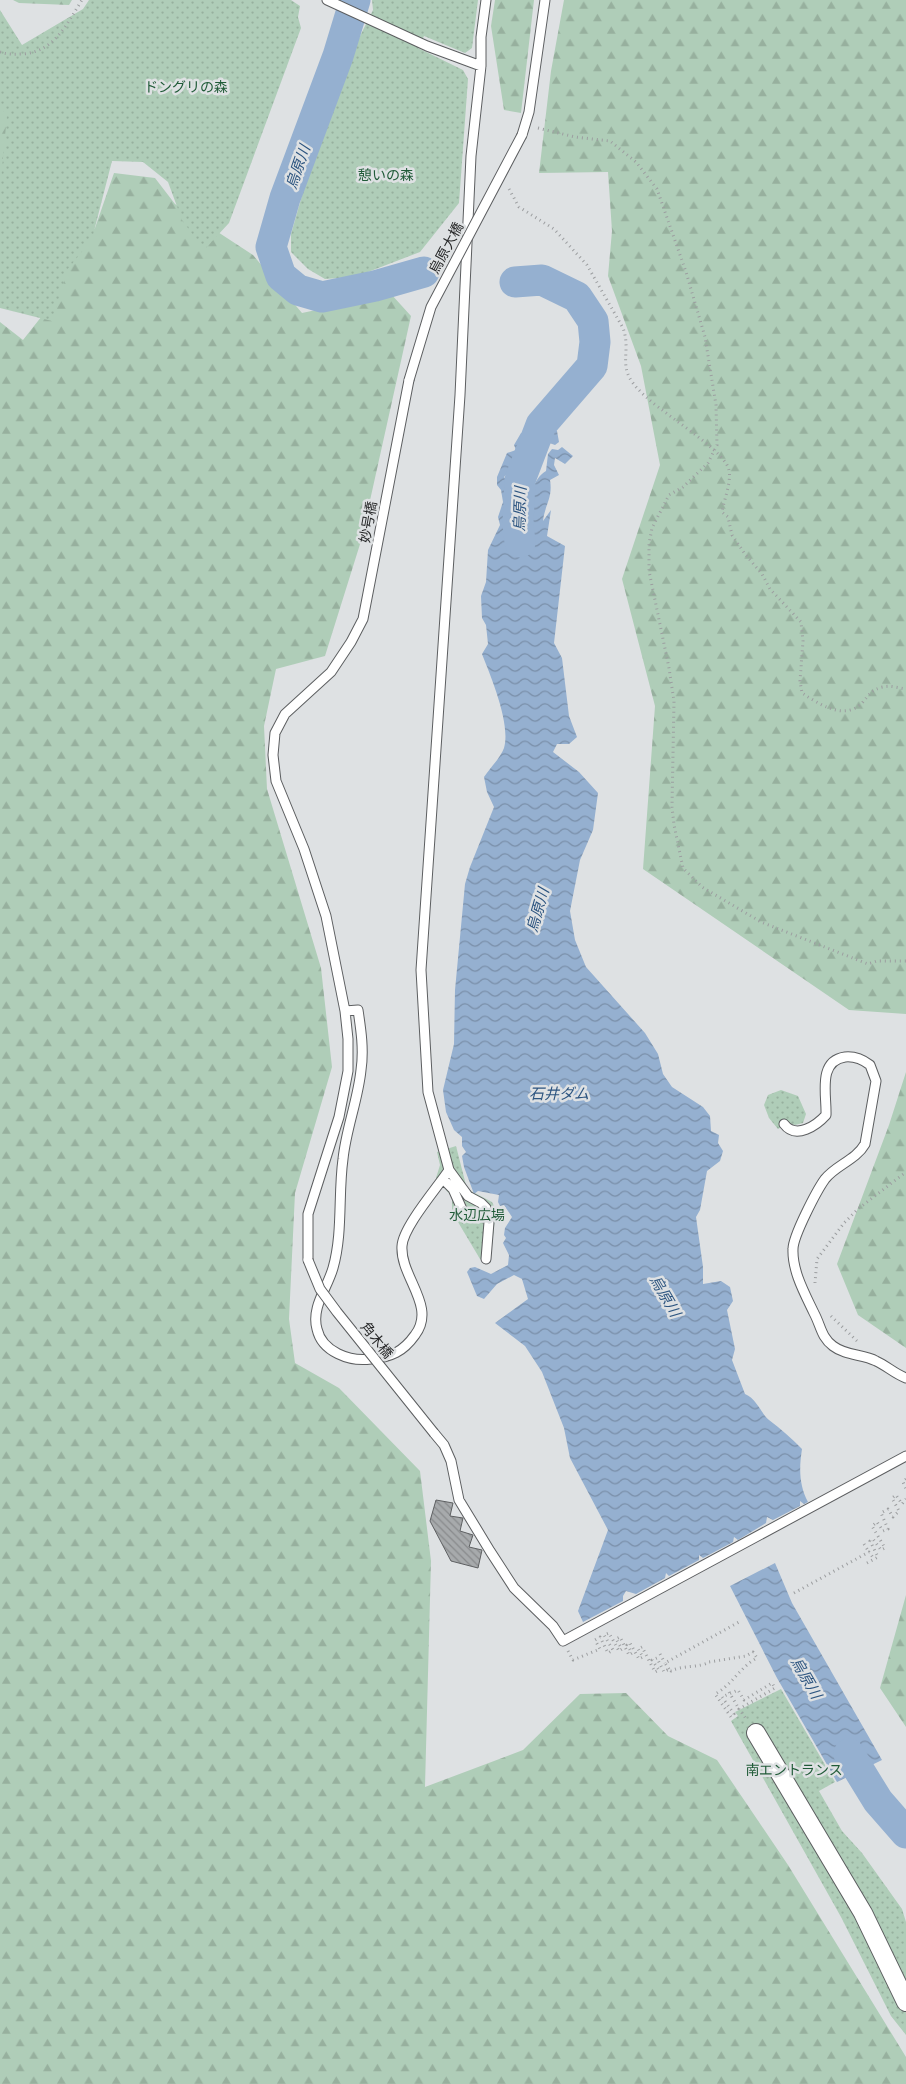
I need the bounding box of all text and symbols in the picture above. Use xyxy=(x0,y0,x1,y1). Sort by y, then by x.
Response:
park label: ドングリの森 xyxy=(144,78,228,96)
water label: 烏原川 xyxy=(281,141,315,192)
park label: 憩いの森 xyxy=(358,166,414,184)
street label: 烏原大橋 xyxy=(425,219,467,277)
water label: 烏原川 xyxy=(509,484,531,532)
street label: 妙号橋 xyxy=(355,500,381,544)
water label: 烏原川 xyxy=(522,884,554,934)
water label: 石井ダム xyxy=(529,1084,589,1104)
park label: 水辺広場 xyxy=(449,1206,505,1224)
water label: 烏原川 xyxy=(645,1272,686,1322)
street label: 角木橋 xyxy=(357,1318,397,1362)
water label: 烏原川 xyxy=(786,1654,827,1704)
park label: 南エントランス xyxy=(745,1761,843,1779)

